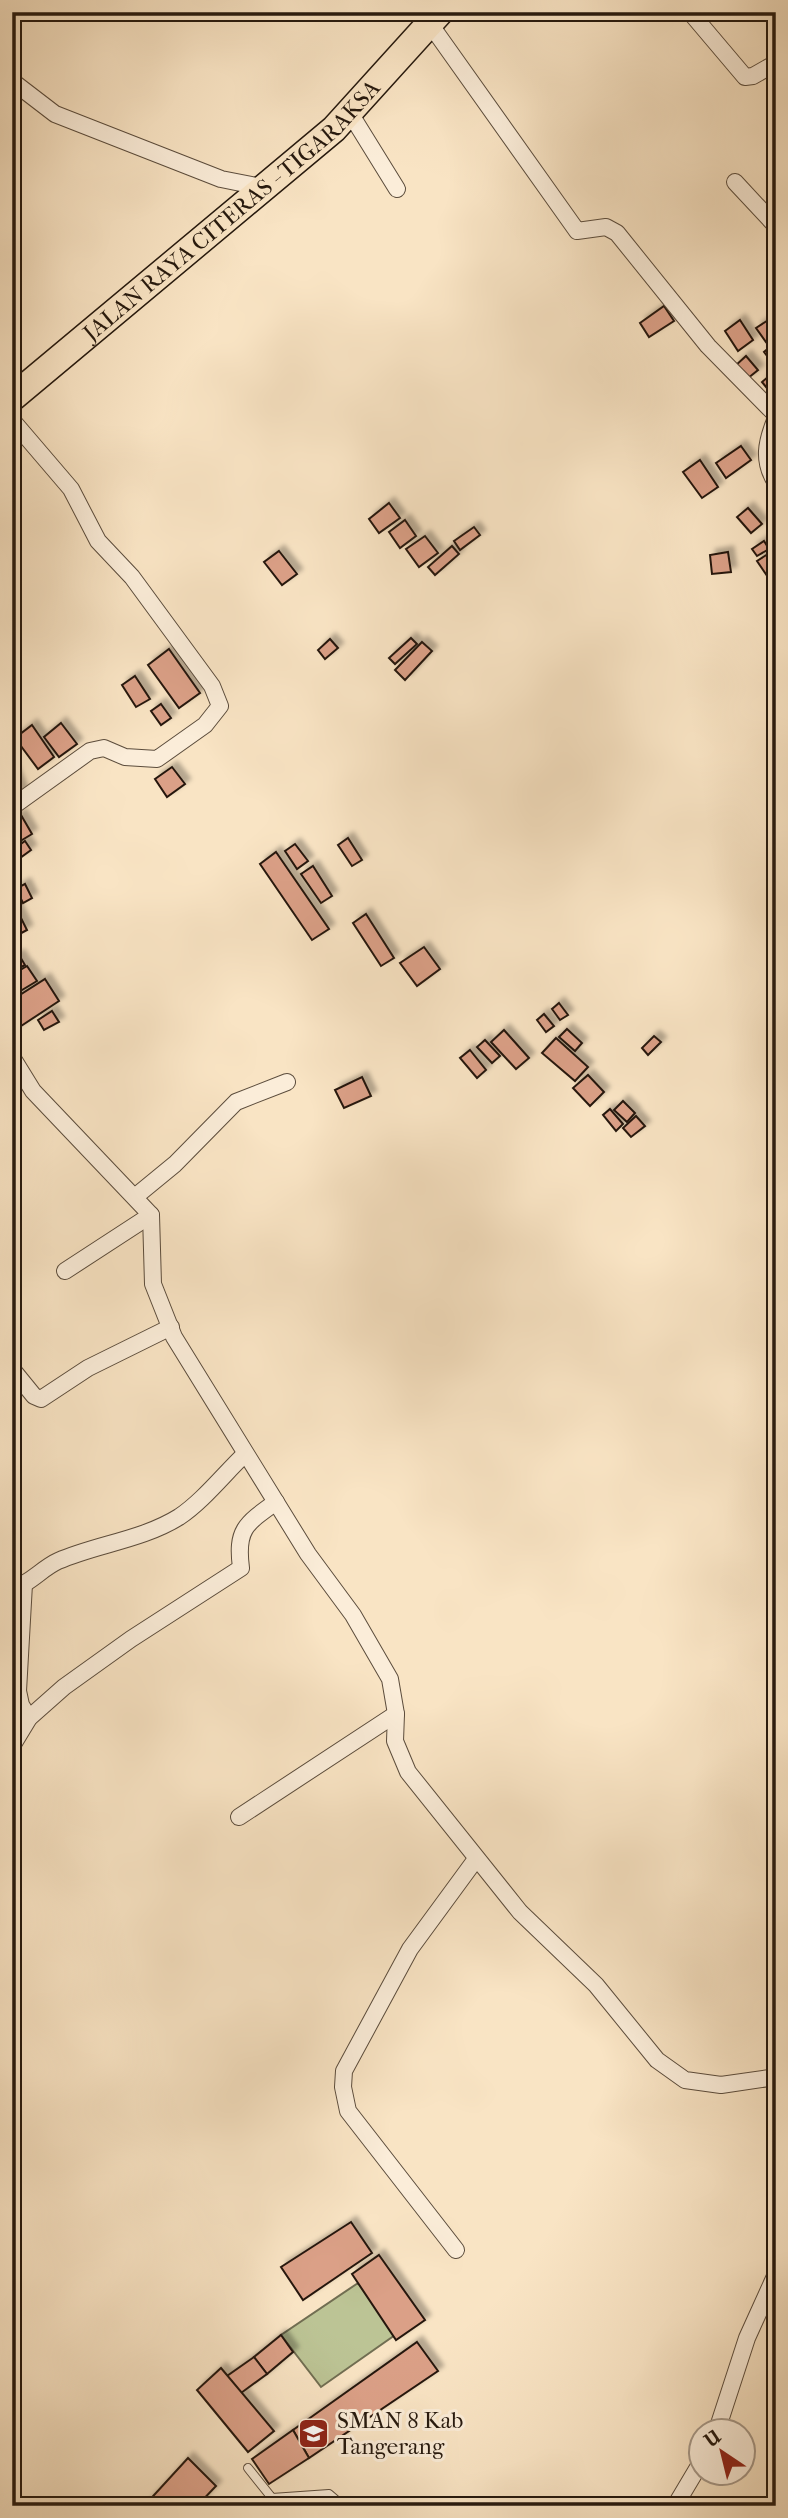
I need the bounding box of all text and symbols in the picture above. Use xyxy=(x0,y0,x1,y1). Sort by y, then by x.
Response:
street label: JALAN RAYA CITERAS - TIGARAKSA xyxy=(76,73,386,348)
place label: SMAN 8 Kab Tangerang xyxy=(337,2407,463,2460)
school or university icon: SMAN 8 Kab Tangerang xyxy=(297,2416,331,2450)
north arrow xyxy=(686,2416,756,2486)
text: U xyxy=(700,2426,725,2453)

